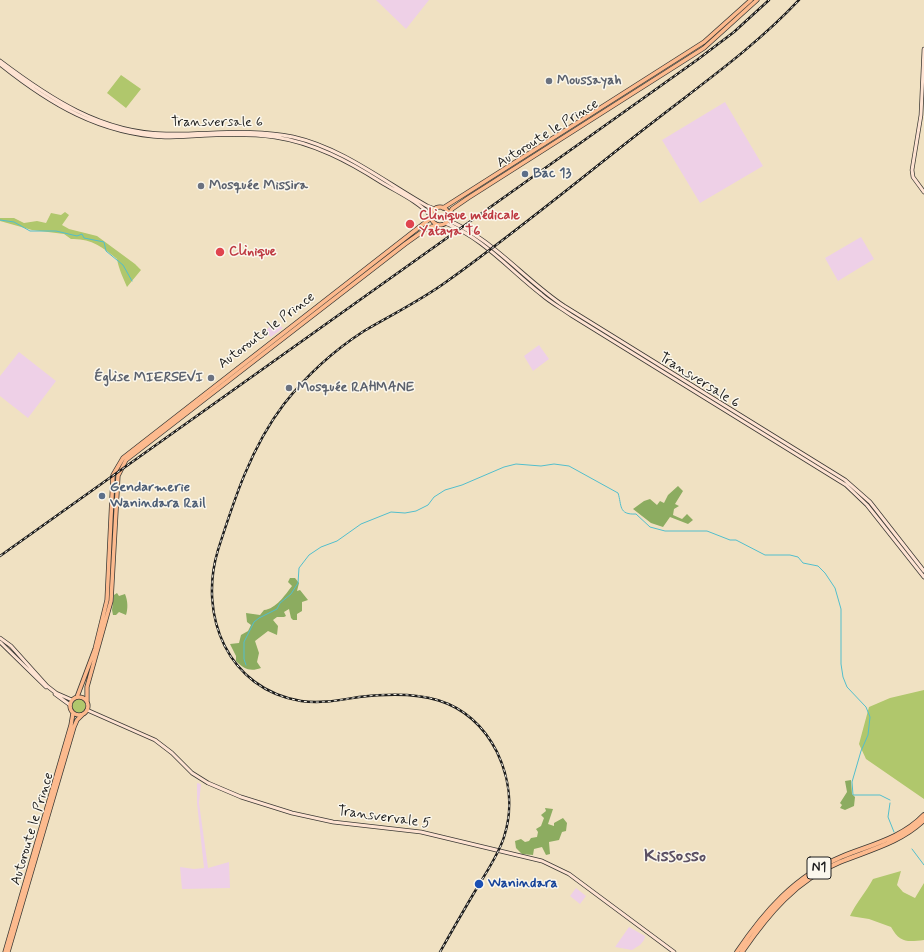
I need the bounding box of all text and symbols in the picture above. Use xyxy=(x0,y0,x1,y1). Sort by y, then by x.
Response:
place label: Moussayah xyxy=(557,73,622,89)
marker: Moussayah xyxy=(544,76,554,86)
street label: Autoroute le Prince xyxy=(494,96,602,172)
street label: Transversale 6 xyxy=(171,115,263,131)
place label: Bac 13 xyxy=(533,166,571,182)
marker: Bac 13 xyxy=(520,169,530,179)
place label: Mosquée Missira xyxy=(209,178,308,194)
marker: Mosquée Missira xyxy=(196,181,206,191)
place label: Clinique médicale Yataya T6 xyxy=(419,208,520,240)
marker: Clinique médicale Yataya T6 xyxy=(404,218,416,230)
place label: Clinique xyxy=(229,244,276,260)
marker: Clinique xyxy=(214,246,226,258)
street label: Autoroute le Prince xyxy=(215,289,319,373)
street label: Transversale 6 xyxy=(656,350,742,412)
place label: Église MIERSEVI xyxy=(94,370,203,386)
marker: Église MIERSEVI xyxy=(206,373,216,383)
place label: Mosquée RAHMANE xyxy=(297,380,414,396)
marker: Mosquée RAHMANE xyxy=(284,383,294,393)
place label: Gendarmerie Wanindara Rail xyxy=(110,480,206,512)
marker: Gendarmerie Wanindara Rail xyxy=(97,491,107,501)
street label: Autoroute le Prince xyxy=(8,771,58,887)
street label: Transvervale 5 xyxy=(337,803,431,833)
district label: Kissosso xyxy=(644,846,706,868)
road number: N1 xyxy=(807,857,831,879)
place label: Wanindara xyxy=(488,876,558,892)
marker: Wanindara xyxy=(473,878,485,890)

